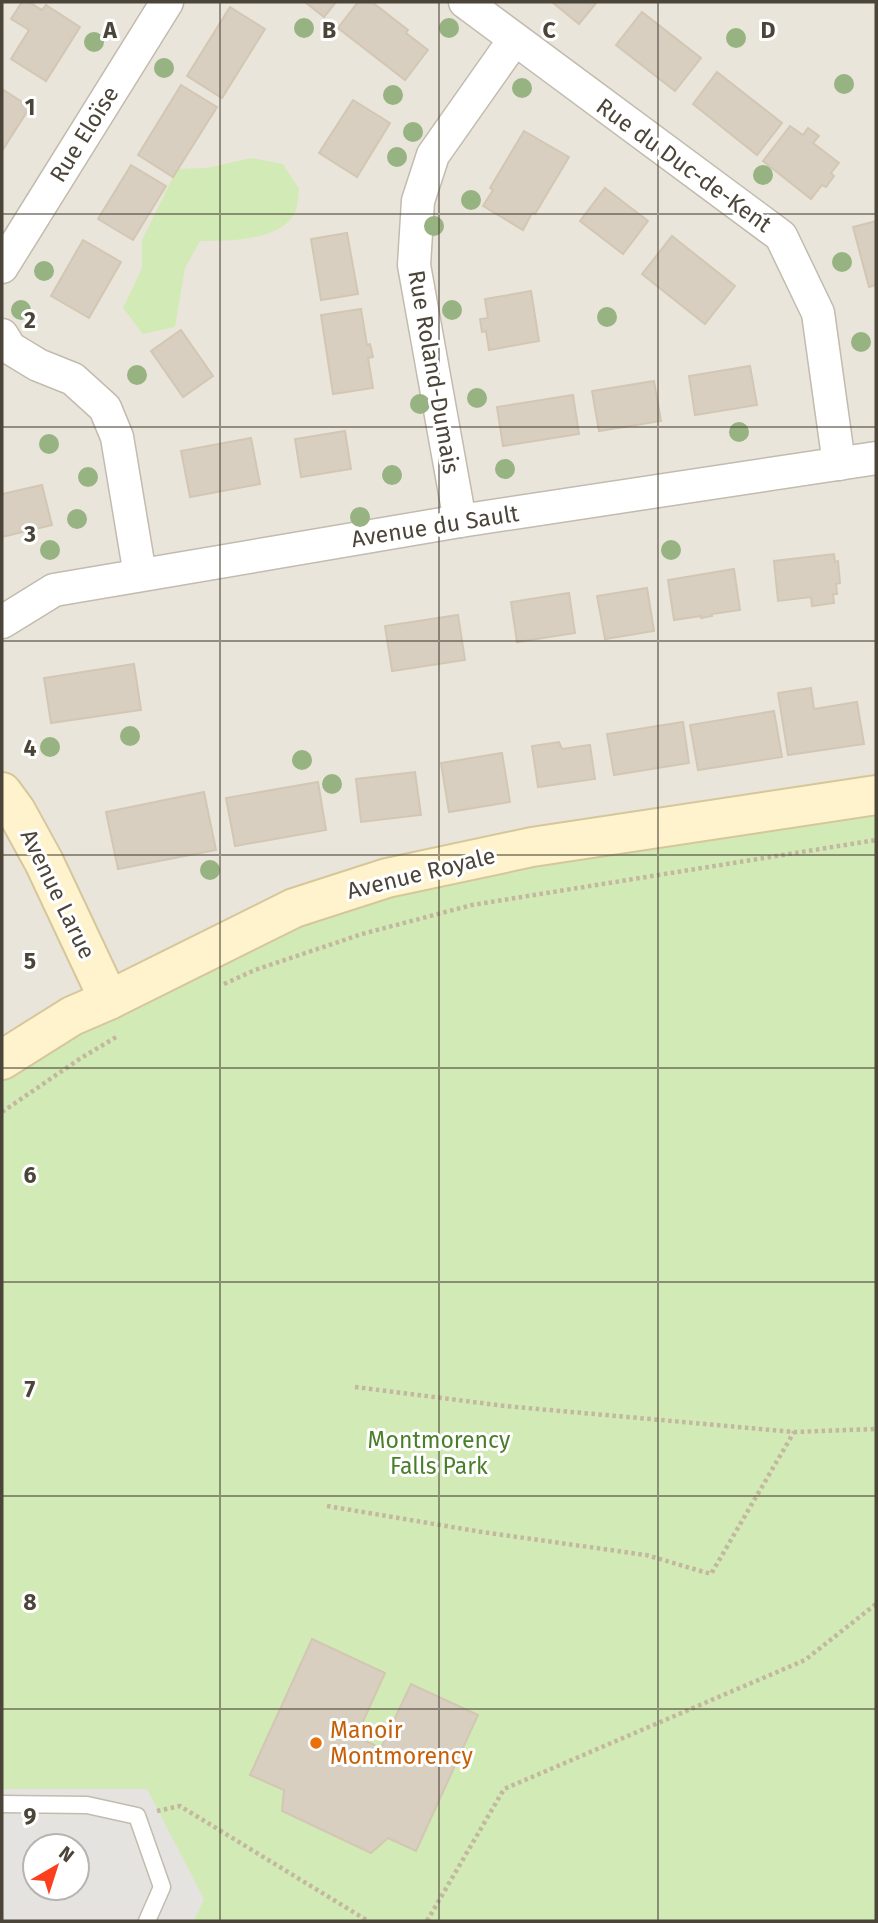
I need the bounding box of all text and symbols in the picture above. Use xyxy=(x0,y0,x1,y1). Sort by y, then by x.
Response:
text: A xyxy=(102,16,117,44)
text: B xyxy=(322,16,336,44)
text: C xyxy=(542,16,556,44)
text: D xyxy=(761,16,776,44)
street label: Rue Eloïse xyxy=(44,81,124,187)
street label: Rue du Duc-de-Kent xyxy=(591,92,778,238)
text: 1 xyxy=(25,93,35,121)
street label: Rue Roland-Dumais xyxy=(402,268,466,476)
text: 2 xyxy=(24,306,36,334)
street label: Avenue du Sault xyxy=(349,499,521,553)
text: 3 xyxy=(23,520,36,548)
text: 4 xyxy=(24,734,37,762)
street label: Avenue Larue xyxy=(15,825,101,963)
street label: Avenue Royale xyxy=(344,841,498,905)
text: 5 xyxy=(24,947,36,975)
text: 6 xyxy=(24,1161,37,1189)
text: 7 xyxy=(25,1375,36,1403)
park label: Montmorency Falls Park xyxy=(368,1426,511,1480)
text: 8 xyxy=(23,1588,37,1616)
place label: Manoir Montmorency xyxy=(330,1716,473,1770)
marker: Manoir Montmorency xyxy=(308,1735,324,1751)
text: 9 xyxy=(24,1802,37,1830)
north arrow xyxy=(21,1832,91,1902)
text: N xyxy=(54,1841,79,1867)

